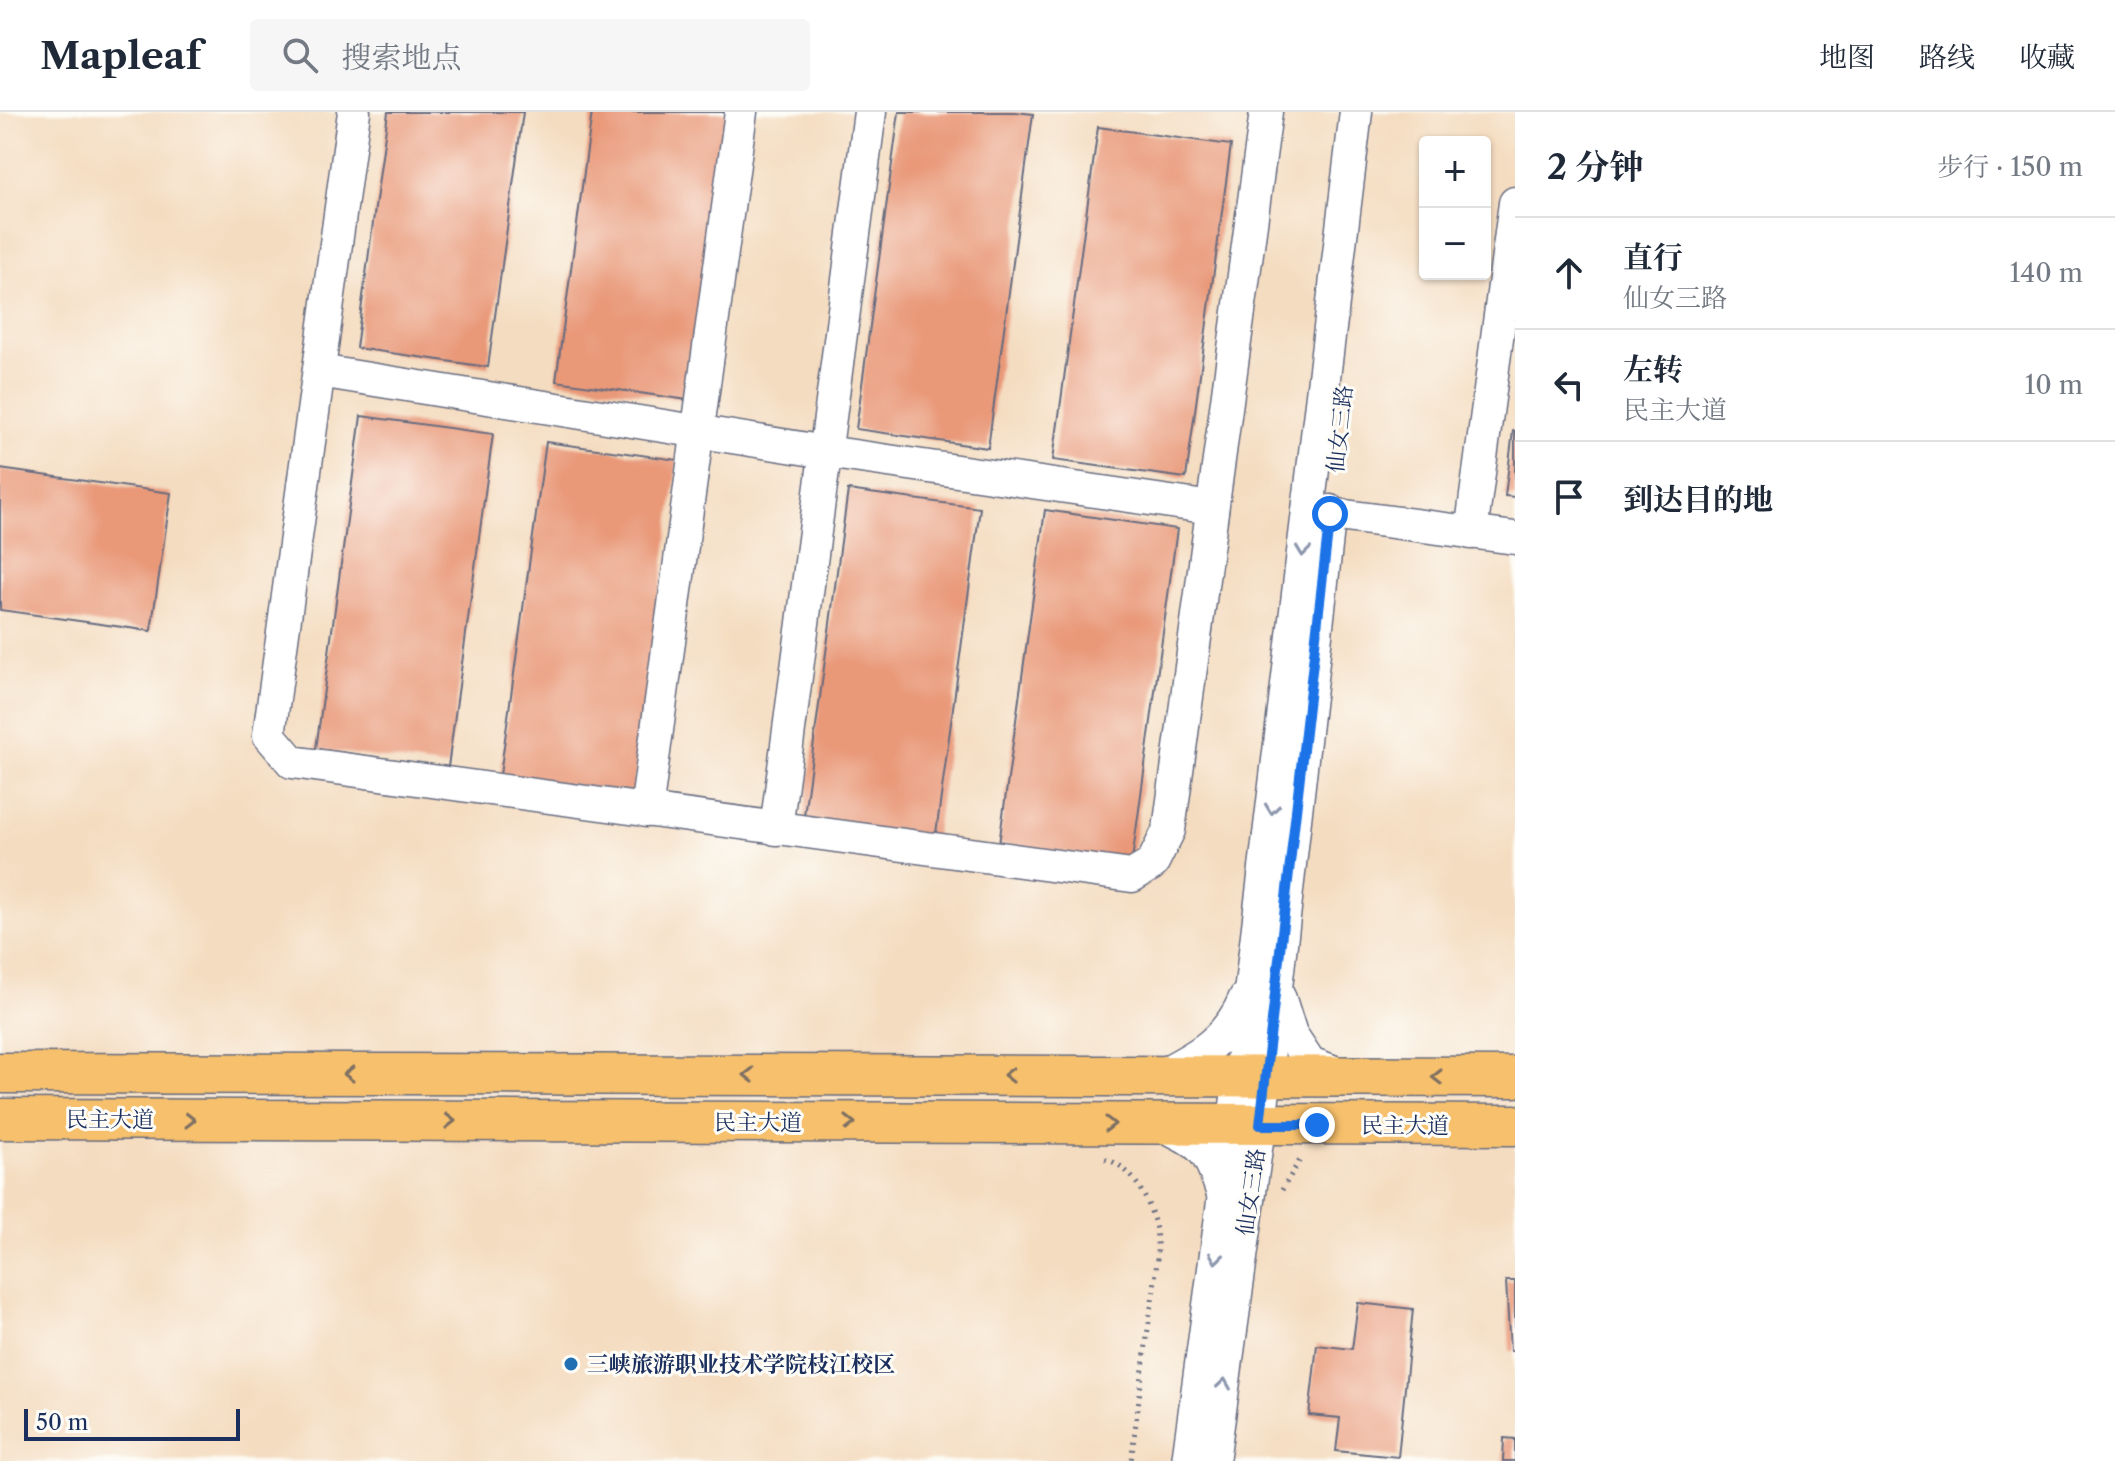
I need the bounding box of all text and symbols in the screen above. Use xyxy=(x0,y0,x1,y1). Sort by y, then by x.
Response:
search box xyxy=(250,19,810,91)
text: Mapleaf xyxy=(40,32,202,79)
icon: search xyxy=(278,33,322,77)
text: 搜索地点 xyxy=(342,39,462,76)
text: 地图 xyxy=(1819,40,1875,74)
text: 路线 xyxy=(1919,40,1975,74)
text: 收藏 xyxy=(2019,40,2075,74)
map controls xyxy=(1419,136,1491,280)
button: + xyxy=(1419,136,1491,208)
text: 2 分钟 xyxy=(1547,146,1644,188)
text: 步行 · 150 m xyxy=(1937,151,2083,183)
button: − xyxy=(1419,208,1491,280)
text: 直行 xyxy=(1623,239,1683,276)
icon: ahead xyxy=(1547,251,1591,295)
text: 140 m xyxy=(2009,257,2083,289)
text: 仙女三路 xyxy=(1623,282,1727,314)
text: 左转 xyxy=(1623,351,1683,388)
icon: left xyxy=(1547,363,1591,407)
text: 10 m xyxy=(2024,369,2083,401)
street label: 仙女三路 xyxy=(1322,384,1358,474)
text: 民主大道 xyxy=(1623,394,1727,426)
icon: arrive xyxy=(1547,475,1591,519)
text: 到达目的地 xyxy=(1623,481,1773,518)
route start xyxy=(1312,496,1348,532)
one-way arrow xyxy=(1295,545,1312,558)
one-way arrow xyxy=(1264,803,1281,816)
one-way arrow xyxy=(342,1065,355,1083)
one-way arrow xyxy=(742,1066,755,1084)
one-way arrow xyxy=(1002,1066,1015,1084)
one-way arrow xyxy=(1430,1068,1443,1085)
street label: 民主大道 xyxy=(66,1106,154,1133)
route end xyxy=(1299,1107,1335,1143)
street label: 民主大道 xyxy=(714,1109,802,1136)
one-way arrow xyxy=(184,1111,197,1129)
one-way arrow xyxy=(444,1112,457,1130)
street label: 民主大道 xyxy=(1361,1112,1449,1139)
one-way arrow xyxy=(844,1114,857,1132)
one-way arrow xyxy=(1104,1115,1117,1133)
street label: 仙女三路 xyxy=(1232,1147,1270,1237)
one-way arrow xyxy=(1207,1252,1224,1265)
place label: 三峡旅游职业技术学院枝江校区 xyxy=(587,1351,895,1378)
marker: 三峡旅游职业技术学院枝江校区 xyxy=(562,1355,580,1373)
one-way arrow xyxy=(1215,1377,1232,1391)
scale bar xyxy=(24,1405,240,1441)
text: 50 m xyxy=(36,1409,88,1436)

